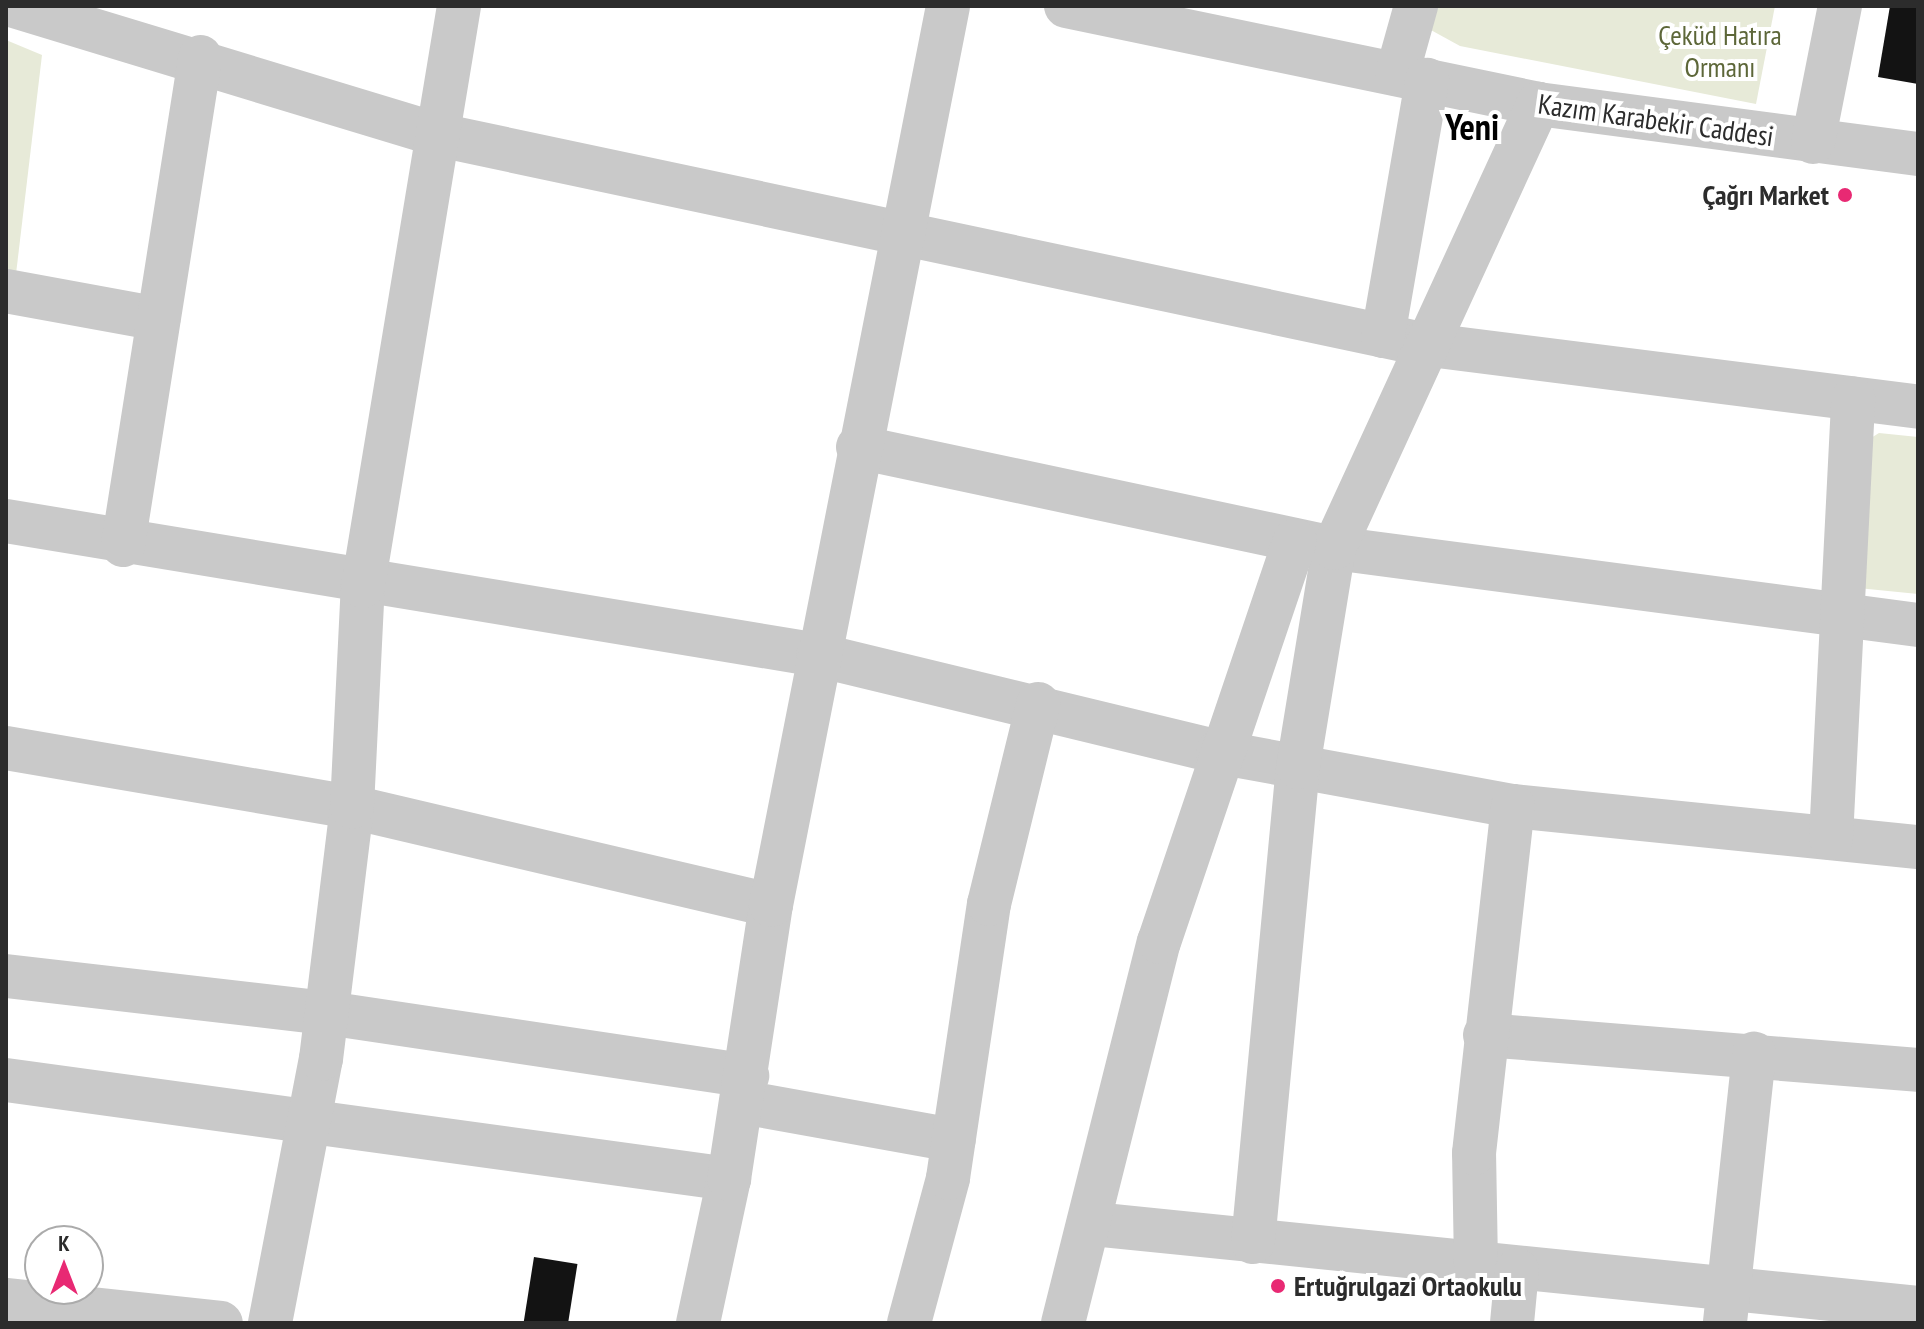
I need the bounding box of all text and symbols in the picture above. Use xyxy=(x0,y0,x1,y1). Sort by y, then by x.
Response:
park label: Çeküd Hatıra Ormanı xyxy=(1658,18,1782,84)
street label: Kazım Karabekir Caddesi xyxy=(1536,87,1776,153)
district label: Yeni xyxy=(1445,105,1499,149)
place label: Çağrı Market xyxy=(1702,178,1829,212)
marker: Çağrı Market xyxy=(1836,186,1854,204)
north arrow xyxy=(24,1225,104,1305)
text: K xyxy=(58,1229,70,1257)
place label: Ertuğrulgazi Ortaokulu xyxy=(1294,1269,1522,1303)
marker: Ertuğrulgazi Ortaokulu xyxy=(1269,1277,1287,1295)

